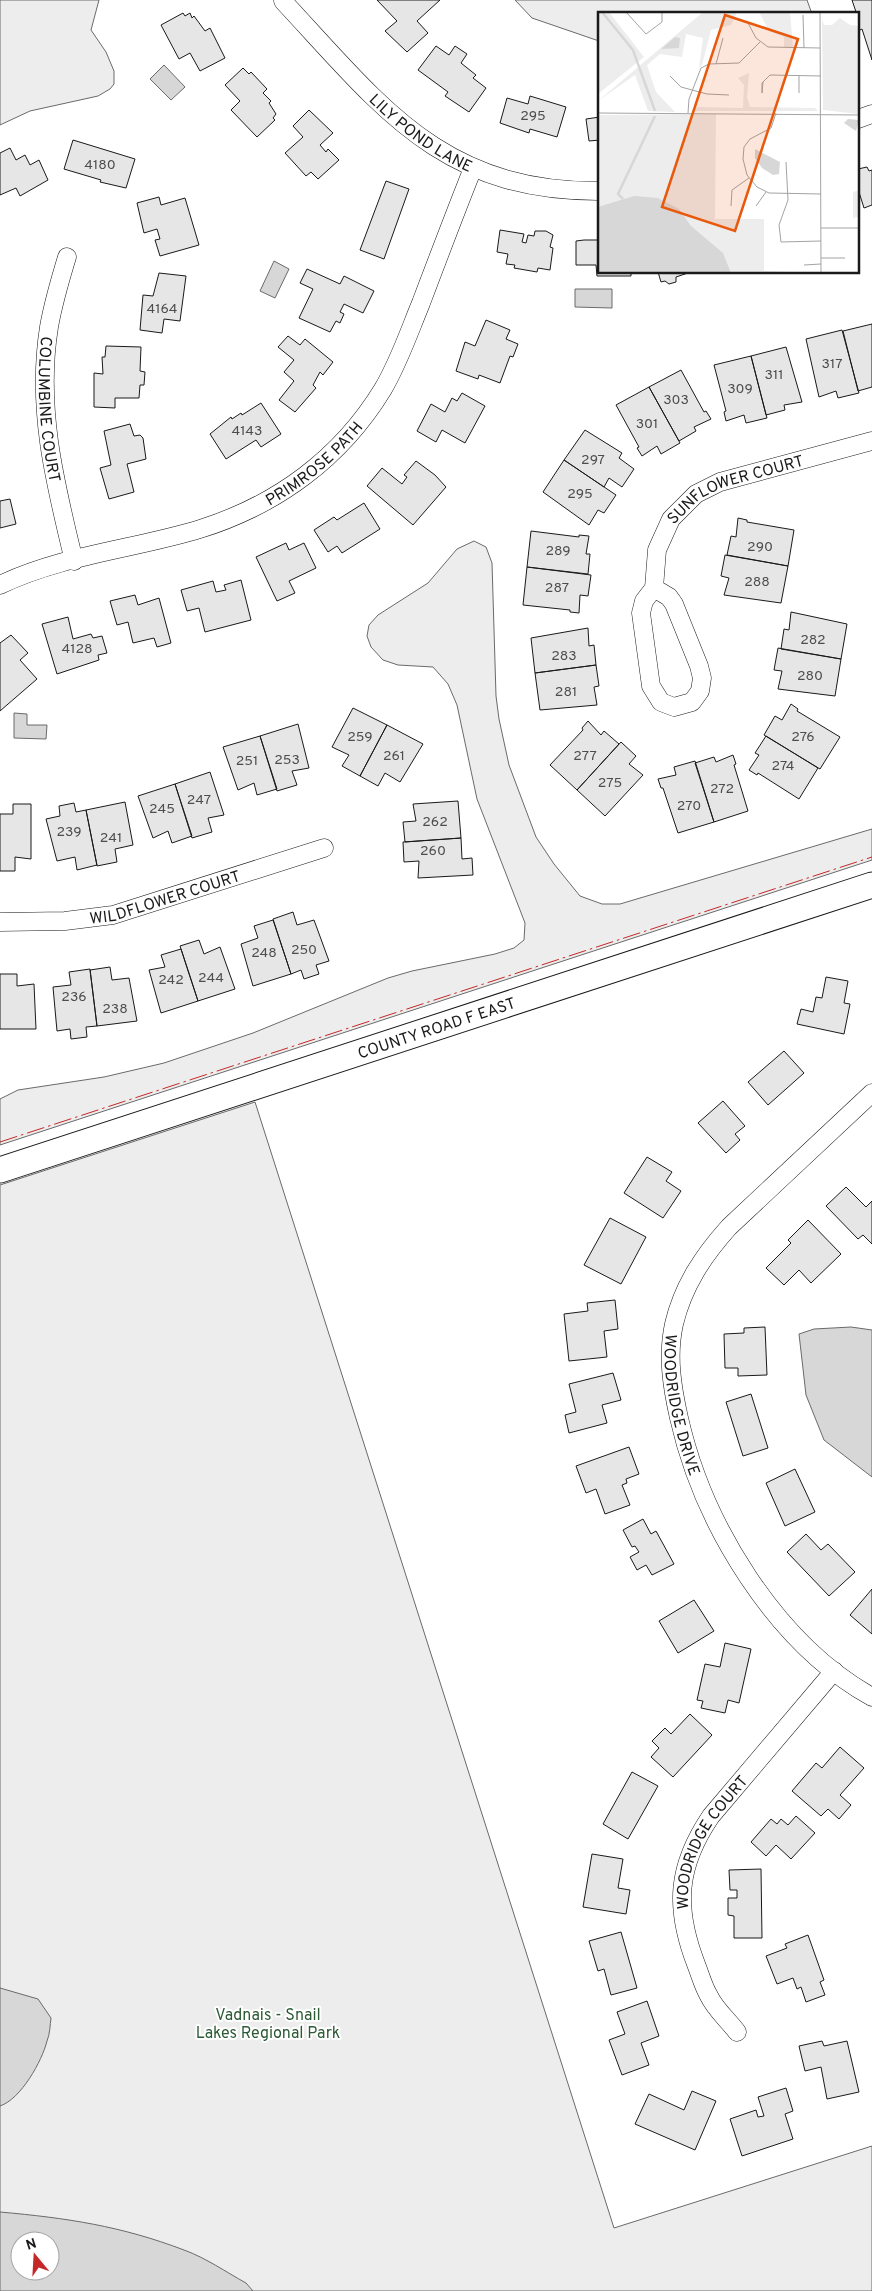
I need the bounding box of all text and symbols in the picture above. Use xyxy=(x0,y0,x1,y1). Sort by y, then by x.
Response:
inset map xyxy=(598,12,860,274)
street label: LILY POND LANE xyxy=(364,91,475,178)
house number: 295 xyxy=(520,108,546,125)
house number: 4180 xyxy=(84,157,116,174)
house number: 4164 xyxy=(147,301,177,318)
street label: COLUMBINE COURT xyxy=(33,335,64,484)
house number: 317 xyxy=(822,356,842,373)
house number: 311 xyxy=(765,367,783,384)
house number: 309 xyxy=(727,381,753,398)
house number: 303 xyxy=(663,392,689,409)
house number: 301 xyxy=(636,416,658,433)
street label: PRIMROSE PATH xyxy=(262,418,368,511)
house number: 4143 xyxy=(232,423,262,440)
house number: 297 xyxy=(581,452,605,469)
street label: SUNFLOWER COURT xyxy=(664,452,806,529)
house number: 295 xyxy=(567,486,593,503)
house number: 290 xyxy=(747,539,773,556)
house number: 289 xyxy=(545,543,571,560)
house number: 288 xyxy=(744,574,770,591)
house number: 287 xyxy=(545,580,569,597)
house number: 282 xyxy=(800,632,826,649)
house number: 4128 xyxy=(61,641,93,658)
house number: 283 xyxy=(551,648,577,665)
house number: 280 xyxy=(797,668,823,685)
house number: 281 xyxy=(555,684,577,701)
house number: 259 xyxy=(347,729,373,746)
house number: 276 xyxy=(791,729,815,746)
house number: 261 xyxy=(383,748,405,765)
house number: 277 xyxy=(573,748,597,765)
house number: 253 xyxy=(274,752,300,769)
house number: 251 xyxy=(236,753,258,770)
house number: 274 xyxy=(771,758,795,775)
house number: 275 xyxy=(598,775,622,792)
house number: 272 xyxy=(710,781,734,798)
house number: 247 xyxy=(187,792,211,809)
house number: 270 xyxy=(677,798,701,815)
house number: 245 xyxy=(149,801,175,818)
house number: 262 xyxy=(422,814,448,831)
house number: 239 xyxy=(56,824,82,841)
house number: 241 xyxy=(100,830,122,847)
house number: 260 xyxy=(420,843,446,860)
street label: WILDFLOWER COURT xyxy=(89,867,243,930)
house number: 250 xyxy=(291,942,317,959)
house number: 248 xyxy=(251,945,277,962)
house number: 244 xyxy=(198,970,224,987)
house number: 242 xyxy=(158,972,184,989)
house number: 236 xyxy=(61,989,87,1006)
street label: COUNTY ROAD F EAST xyxy=(355,994,518,1064)
house number: 238 xyxy=(102,1001,128,1018)
street label: WOODRIDGE DRIVE xyxy=(659,1333,703,1479)
street label: WOODRIDGE COURT xyxy=(674,1772,753,1910)
park label: Vadnais - Snail Lakes Regional Park xyxy=(196,2006,340,2044)
north arrow xyxy=(10,2231,60,2281)
text: N xyxy=(24,2235,39,2255)

